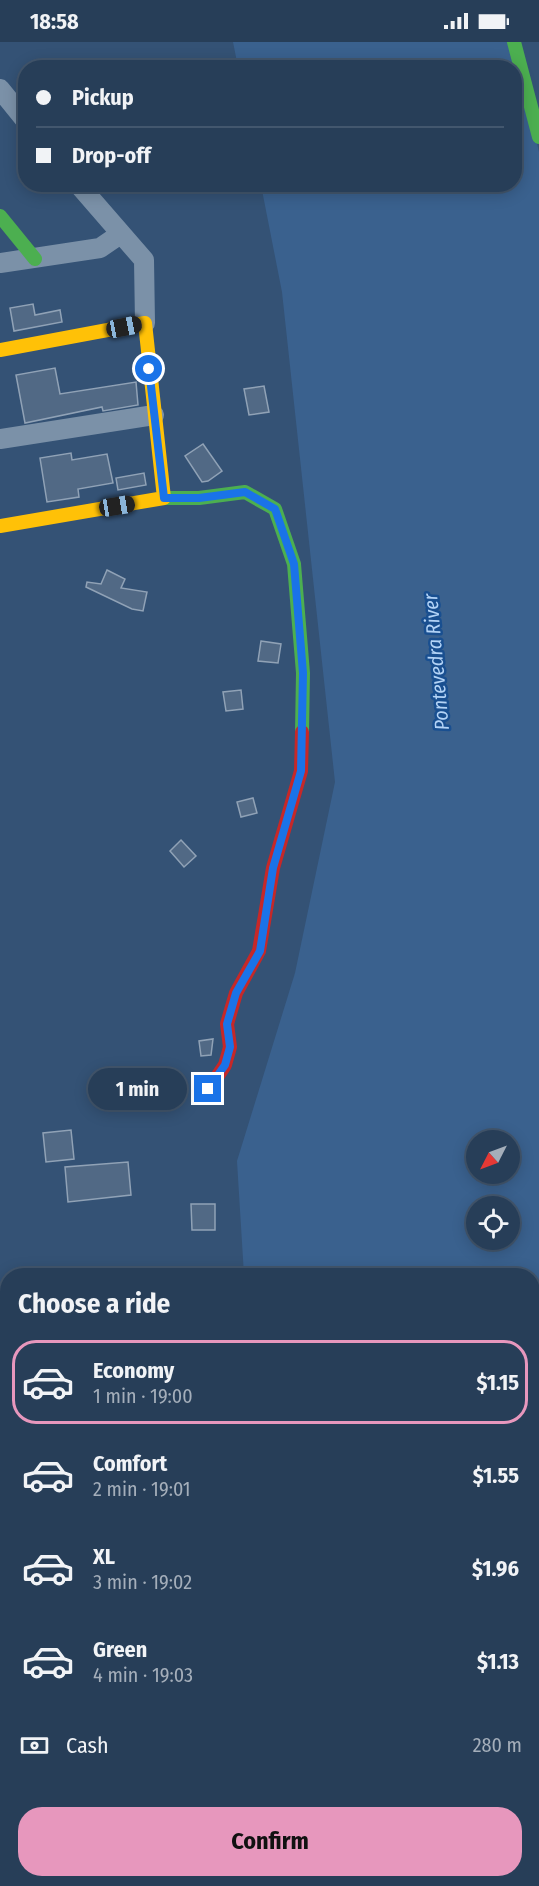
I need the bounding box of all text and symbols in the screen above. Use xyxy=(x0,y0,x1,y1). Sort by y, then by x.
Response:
text: 18:58 xyxy=(30,8,79,35)
text: Pickup xyxy=(72,84,134,111)
text: Drop-off xyxy=(72,142,151,169)
car xyxy=(105,315,143,339)
route start xyxy=(135,355,162,382)
car xyxy=(98,494,136,518)
water label: Pontevedra River xyxy=(418,591,454,731)
callout: 1 min xyxy=(88,1068,187,1110)
route end xyxy=(194,1075,221,1102)
text: 1 min xyxy=(116,1077,159,1101)
north arrow xyxy=(466,1130,520,1184)
map controls xyxy=(466,1130,520,1250)
button: locate xyxy=(466,1196,520,1250)
text: Choose a ride xyxy=(18,1288,170,1320)
icon: car xyxy=(21,1355,75,1409)
text: Economy xyxy=(93,1357,174,1384)
text: $1.15 xyxy=(477,1369,519,1396)
text: 1 min · 19:00 xyxy=(93,1384,193,1408)
icon: car xyxy=(21,1448,75,1502)
text: Comfort xyxy=(93,1450,167,1477)
text: $1.55 xyxy=(473,1462,519,1489)
text: 2 min · 19:01 xyxy=(93,1477,191,1501)
icon: car xyxy=(21,1541,75,1595)
text: XL xyxy=(93,1543,115,1570)
text: $1.96 xyxy=(472,1555,519,1582)
text: 3 min · 19:02 xyxy=(93,1570,192,1594)
icon: car xyxy=(21,1634,75,1688)
text: Green xyxy=(93,1636,147,1663)
text: $1.13 xyxy=(477,1648,519,1675)
text: 4 min · 19:03 xyxy=(93,1663,193,1687)
icon: cash xyxy=(18,1729,51,1762)
text: Cash xyxy=(66,1732,109,1759)
text: 280 m xyxy=(473,1733,522,1757)
button: Confirm xyxy=(18,1807,522,1876)

